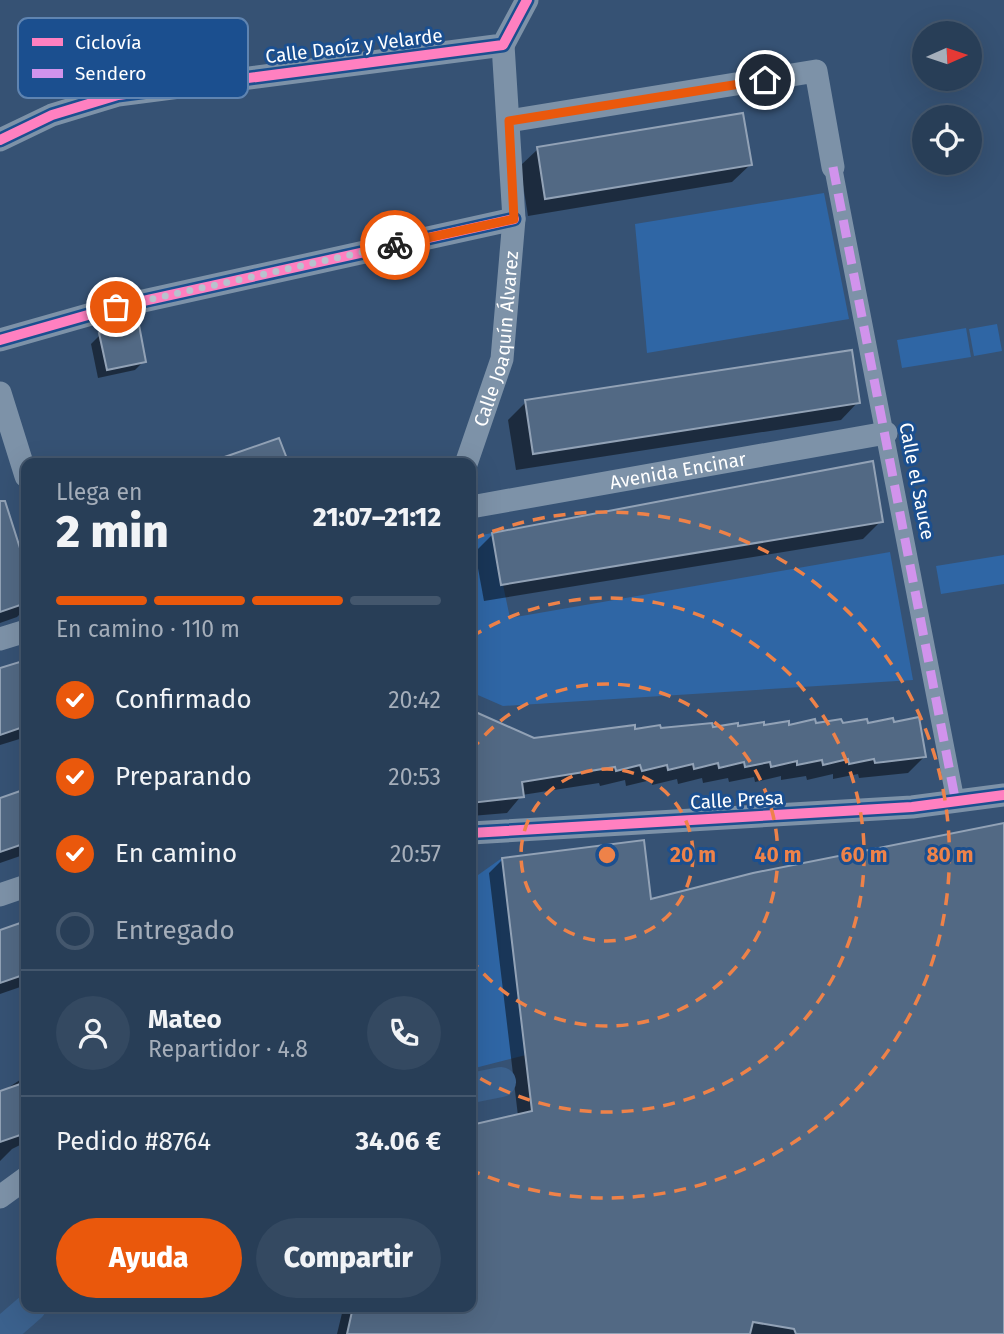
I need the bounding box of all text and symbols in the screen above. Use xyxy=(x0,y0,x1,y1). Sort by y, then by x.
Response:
legend xyxy=(18,18,248,98)
north arrow xyxy=(912,21,982,91)
map controls xyxy=(912,21,982,175)
street label: Calle Daoíz y Velarde xyxy=(264,24,444,68)
text: Ciclovía xyxy=(75,31,142,54)
pin xyxy=(735,50,795,110)
icon: home xyxy=(746,61,784,99)
text: Sendero xyxy=(75,62,146,85)
button: locate xyxy=(912,105,982,175)
courier xyxy=(360,210,430,280)
icon: bike xyxy=(376,226,414,264)
street label: Calle Joaquín Álvarez xyxy=(468,250,523,429)
pin xyxy=(86,277,146,337)
icon: bag xyxy=(97,288,135,326)
street label: Calle el Sauce xyxy=(894,420,940,542)
street label: Avenida Encinar xyxy=(608,447,748,494)
text: Llega en xyxy=(56,478,142,506)
text: 21:07–21:12 xyxy=(313,502,441,533)
text: 2 min xyxy=(56,504,169,559)
text: En camino · 110 m xyxy=(56,615,240,643)
icon: check xyxy=(56,681,94,719)
text: Confirmado xyxy=(115,684,252,715)
text: 20:42 xyxy=(388,686,441,714)
icon: check xyxy=(56,758,94,796)
text: Preparando xyxy=(115,761,252,792)
text: 20:53 xyxy=(388,763,441,791)
street label: Calle Presa xyxy=(690,786,784,814)
icon: check xyxy=(56,835,94,873)
text: En camino xyxy=(115,838,237,869)
text: 20:57 xyxy=(390,840,441,868)
text: 20 m xyxy=(670,842,716,868)
text: 40 m xyxy=(755,842,801,868)
text: 60 m xyxy=(841,842,887,868)
text: 80 m xyxy=(926,842,974,868)
centre of rings xyxy=(595,843,619,867)
text: Entregado xyxy=(115,915,235,946)
button: person xyxy=(56,996,130,1070)
button: phone xyxy=(367,996,441,1070)
text: Mateo xyxy=(148,1004,222,1035)
text: Repartidor · 4.8 xyxy=(148,1035,308,1063)
text: Pedido #8764 xyxy=(56,1126,211,1157)
text: 34.06 € xyxy=(356,1126,441,1157)
button: Ayuda xyxy=(56,1218,242,1298)
button: Compartir xyxy=(256,1218,441,1298)

